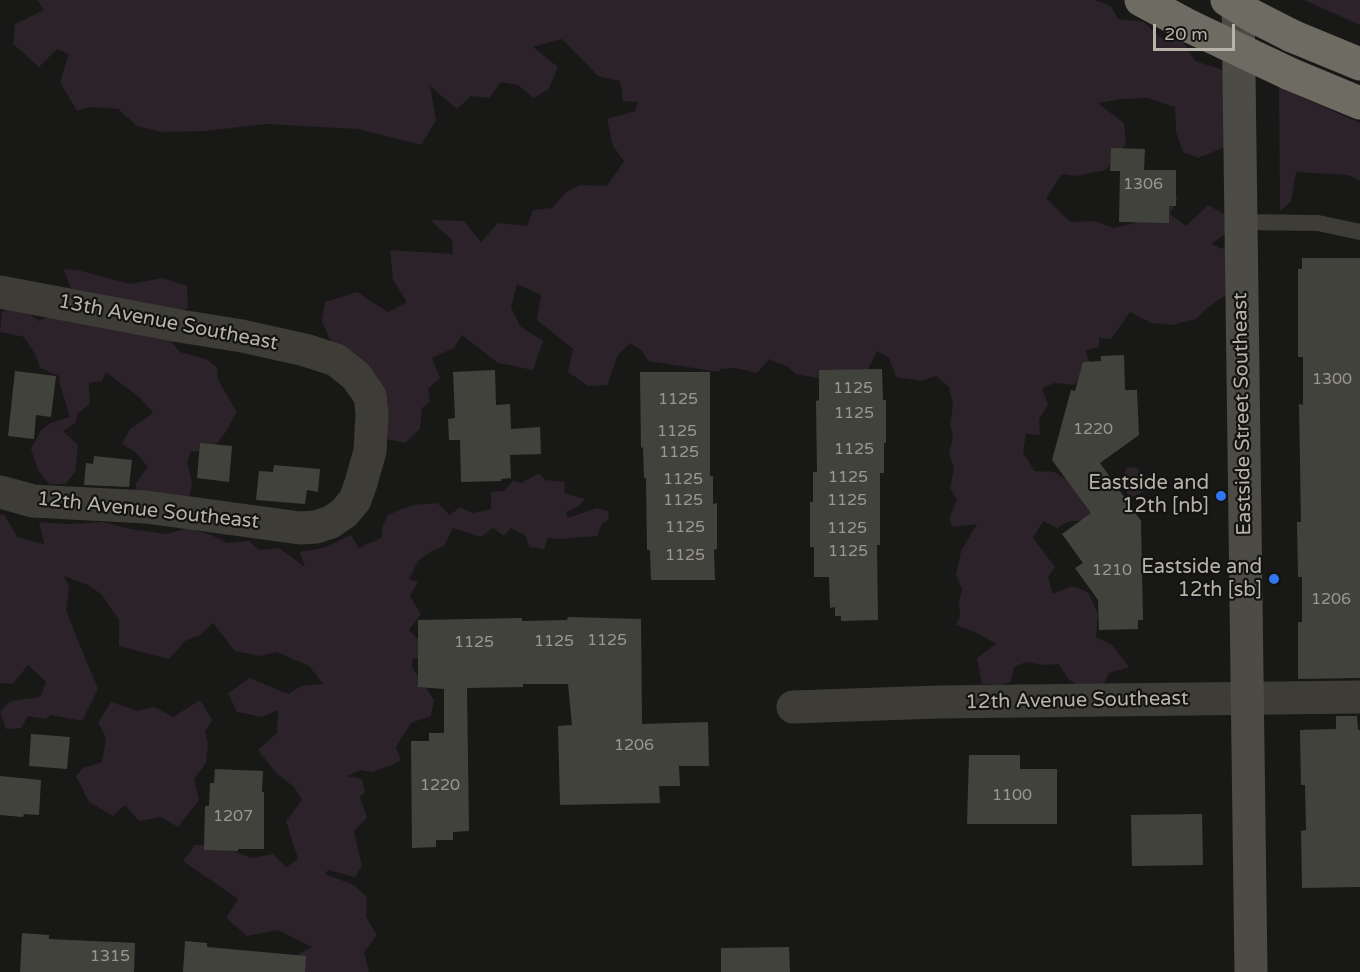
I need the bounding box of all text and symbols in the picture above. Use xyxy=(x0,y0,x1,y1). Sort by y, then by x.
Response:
scale bar xyxy=(1156,12,1238,50)
text: 20 m xyxy=(1164,23,1208,45)
house number: 1306 xyxy=(1123,175,1163,195)
street label: 13th Avenue Southeast xyxy=(56,290,280,356)
street label: Eastside Street Southeast xyxy=(1229,292,1257,536)
house number: 1300 xyxy=(1312,370,1352,390)
house number: 1125 xyxy=(833,379,873,399)
house number: 1125 xyxy=(658,390,698,410)
house number: 1125 xyxy=(834,404,874,424)
house number: 1220 xyxy=(1073,420,1113,440)
house number: 1125 xyxy=(657,422,697,442)
house number: 1125 xyxy=(834,440,874,460)
house number: 1125 xyxy=(659,443,699,463)
house number: 1125 xyxy=(828,468,868,488)
house number: 1125 xyxy=(663,470,703,490)
place label: Eastside and 12th [nb] xyxy=(1088,472,1209,519)
street label: 12th Avenue Southeast xyxy=(36,487,260,535)
marker: Eastside and 12th [nb] xyxy=(1214,489,1228,503)
house number: 1125 xyxy=(663,491,703,511)
house number: 1125 xyxy=(827,491,867,511)
house number: 1125 xyxy=(665,518,705,538)
house number: 1125 xyxy=(827,519,867,539)
house number: 1125 xyxy=(828,542,868,562)
house number: 1125 xyxy=(665,546,705,566)
place label: Eastside and 12th [sb] xyxy=(1141,556,1262,603)
house number: 1210 xyxy=(1092,561,1132,581)
marker: Eastside and 12th [sb] xyxy=(1267,572,1281,586)
house number: 1206 xyxy=(1311,590,1351,610)
house number: 1125 xyxy=(587,631,627,651)
house number: 1125 xyxy=(534,632,574,652)
house number: 1125 xyxy=(454,633,494,653)
street label: 12th Avenue Southeast xyxy=(965,687,1189,715)
house number: 1206 xyxy=(614,736,654,756)
house number: 1220 xyxy=(420,776,460,796)
house number: 1100 xyxy=(992,786,1032,806)
house number: 1207 xyxy=(213,807,253,827)
house number: 1315 xyxy=(90,947,130,967)

